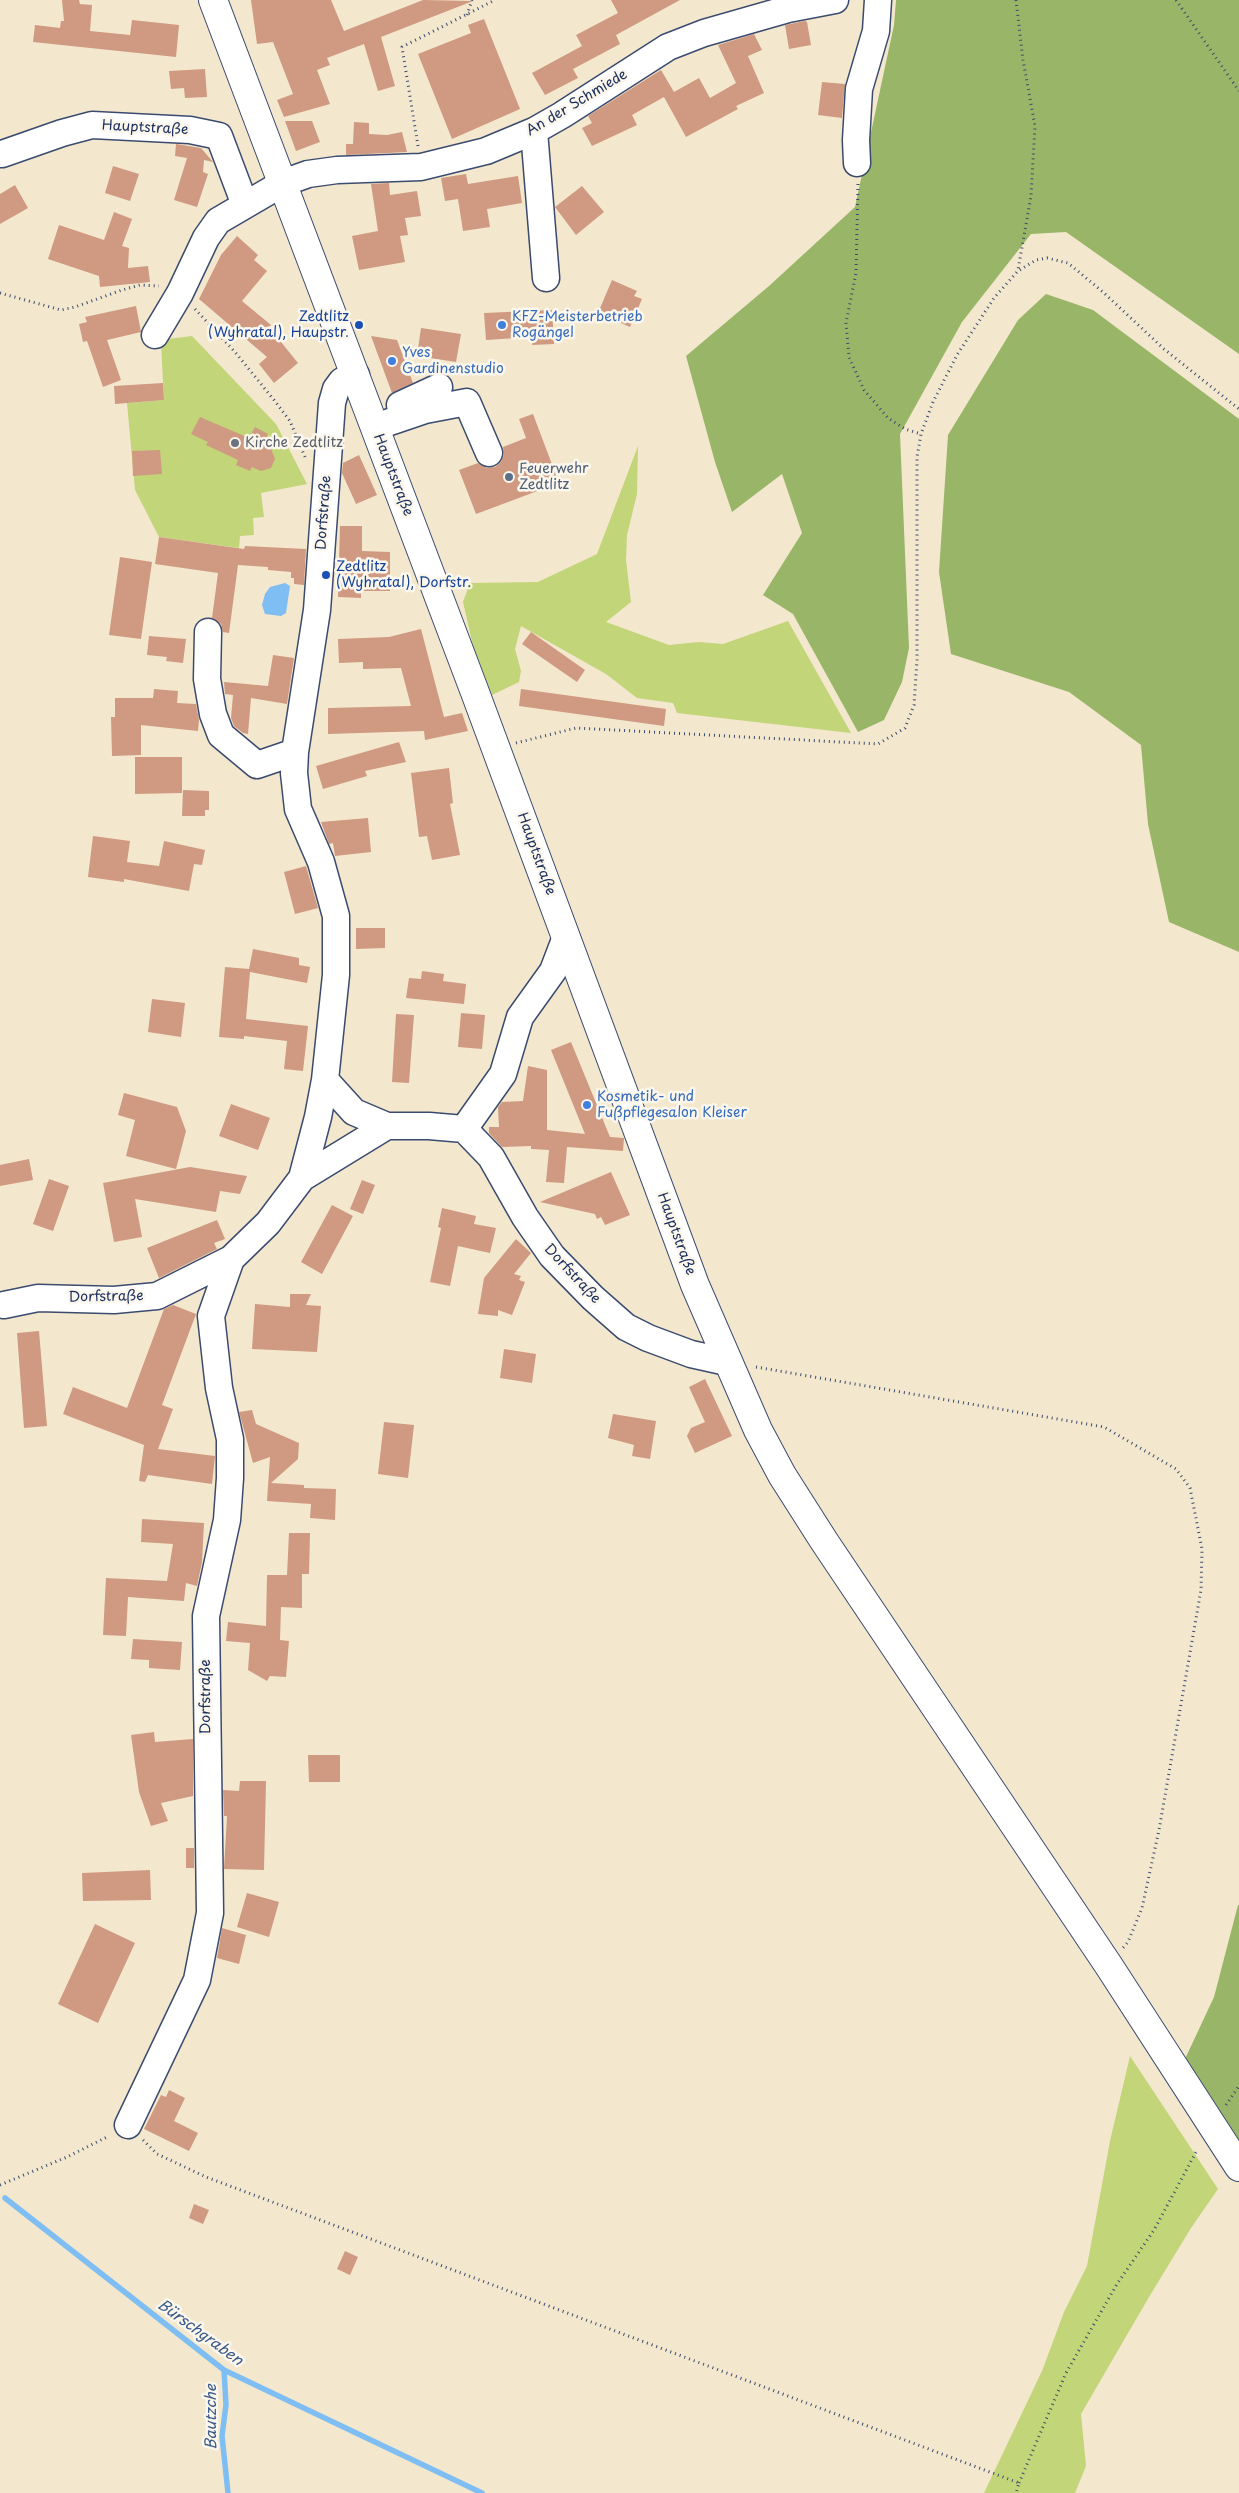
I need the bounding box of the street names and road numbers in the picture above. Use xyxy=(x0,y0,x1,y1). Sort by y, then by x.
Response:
street label: An der Schmiede xyxy=(524,66,630,140)
street label: Hauptstraße xyxy=(101,117,189,139)
street label: Hauptstraße xyxy=(370,432,416,518)
street label: Dorfstraße xyxy=(313,475,335,551)
street label: Hauptstraße xyxy=(513,810,559,898)
street label: Hauptstraße xyxy=(653,1190,699,1278)
street label: Dorfstraße xyxy=(540,1241,604,1307)
street label: Dorfstraße xyxy=(68,1288,144,1306)
street label: Dorfstraße xyxy=(198,1659,214,1735)

